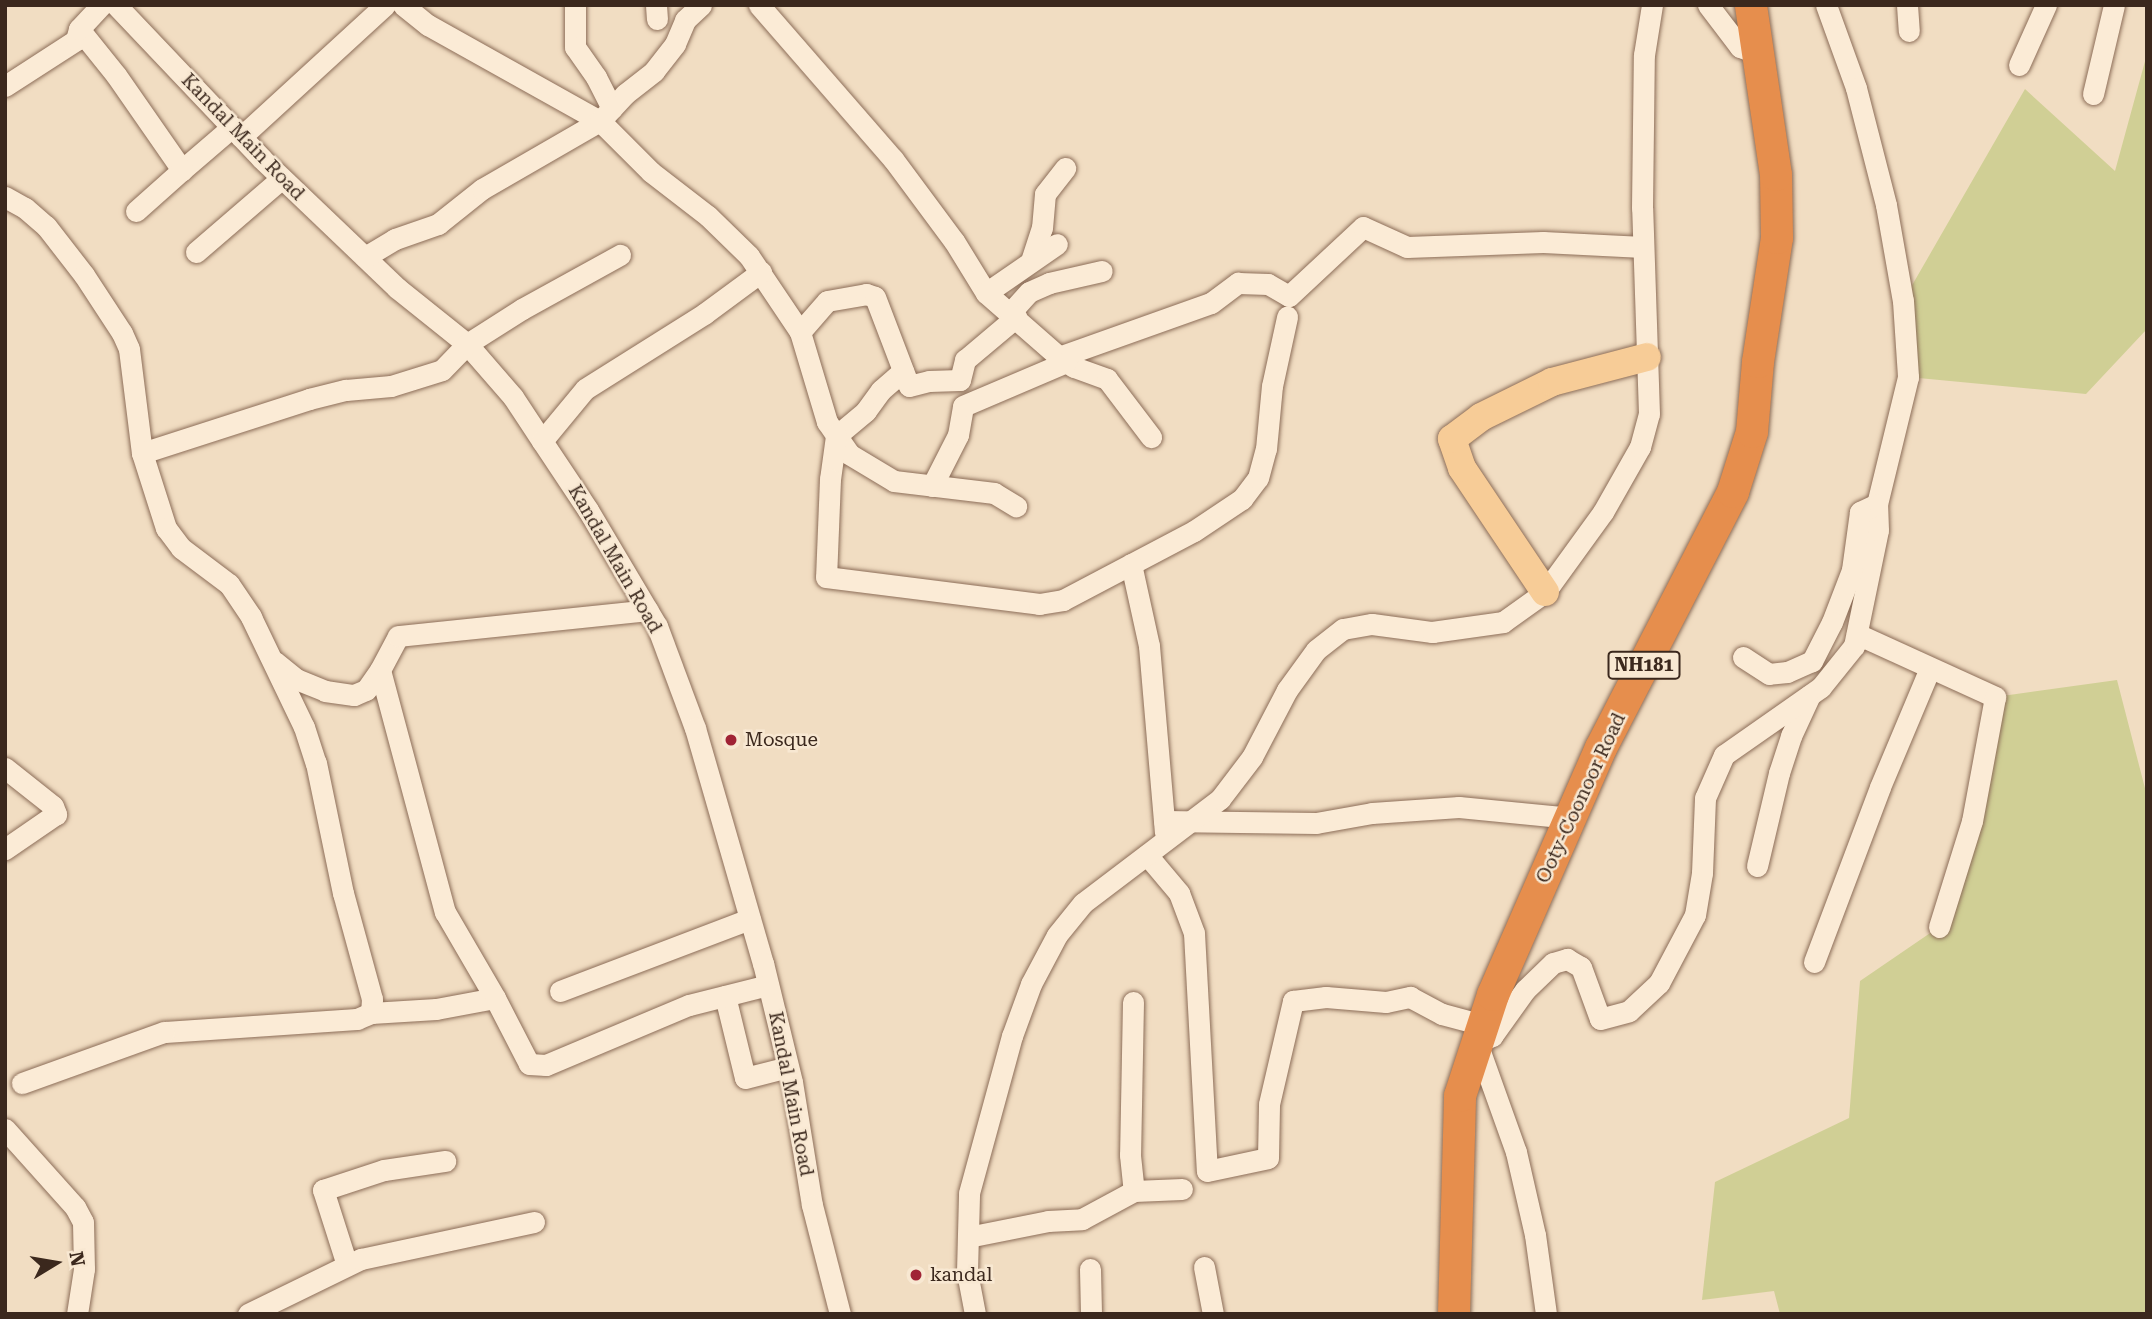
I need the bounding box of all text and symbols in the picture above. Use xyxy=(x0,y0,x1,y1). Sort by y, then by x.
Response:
street label: Kandal Main Road xyxy=(177,69,309,205)
street label: Kandal Main Road xyxy=(563,481,667,637)
road number: NH181 xyxy=(1607,650,1681,680)
street label: Ooty-Coonoor Road xyxy=(1532,709,1630,887)
place label: Mosque xyxy=(745,729,818,751)
marker: Mosque xyxy=(723,732,739,748)
street label: Kandal Main Road xyxy=(764,1010,818,1178)
north arrow xyxy=(21,1228,91,1298)
text: N xyxy=(64,1250,90,1268)
place label: kandal xyxy=(930,1264,992,1286)
marker: kandal xyxy=(908,1267,924,1283)

